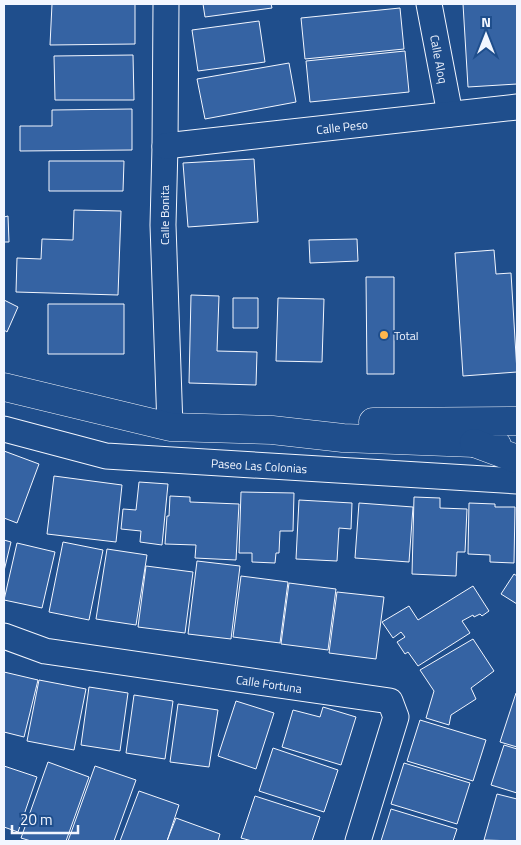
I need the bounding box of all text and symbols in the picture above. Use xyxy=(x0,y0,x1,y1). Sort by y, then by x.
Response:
north arrow xyxy=(461,10,511,60)
text: N xyxy=(481,11,491,32)
street label: Calle Aloq xyxy=(426,33,453,85)
street label: Calle Peso xyxy=(315,114,369,139)
street label: Calle Bonita xyxy=(155,185,174,245)
place label: Total xyxy=(394,326,419,345)
marker: Total xyxy=(378,329,390,341)
street label: Paseo Las Colonias xyxy=(211,453,308,478)
street label: Calle Fortuna xyxy=(235,669,303,698)
scale bar xyxy=(12,802,79,834)
text: 20 m xyxy=(20,808,53,831)

